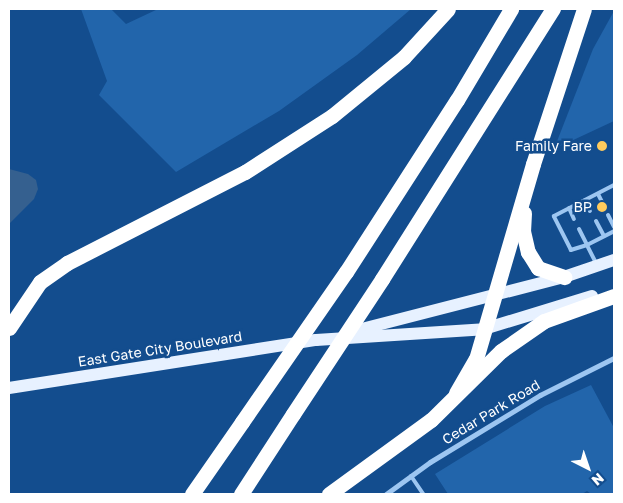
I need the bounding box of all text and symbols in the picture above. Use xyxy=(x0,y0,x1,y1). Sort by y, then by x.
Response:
place label: Family Fare xyxy=(515,138,592,154)
marker: Family Fare xyxy=(596,140,608,152)
place label: BP xyxy=(573,199,592,215)
marker: BP xyxy=(596,201,608,213)
street label: East Gate City Boulevard xyxy=(77,328,243,370)
street label: Cedar Park Road xyxy=(439,376,543,448)
north arrow xyxy=(563,443,613,493)
text: N xyxy=(589,470,608,490)

